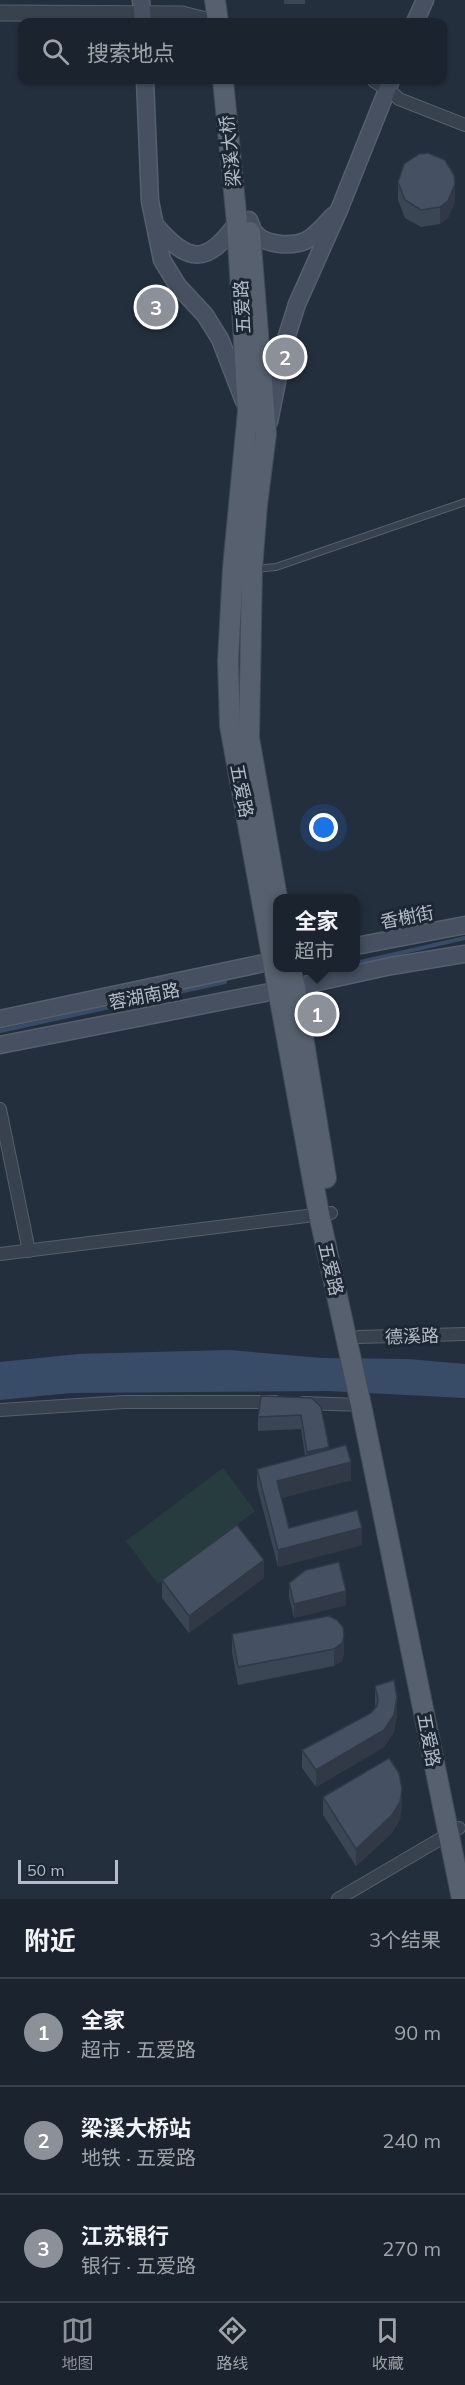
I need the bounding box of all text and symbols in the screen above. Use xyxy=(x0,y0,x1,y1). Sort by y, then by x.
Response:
search box xyxy=(18,18,447,84)
icon: search xyxy=(39,35,72,68)
text: 搜索地点 xyxy=(87,39,175,67)
street label: 梁溪大桥 xyxy=(215,114,245,188)
street label: 五爱路 xyxy=(229,279,255,335)
pin: 3 xyxy=(136,284,176,330)
pin: 2 xyxy=(266,334,304,380)
street label: 五爱路 xyxy=(226,762,258,820)
your location xyxy=(309,813,338,842)
popup xyxy=(273,894,360,972)
street label: 香榭街 xyxy=(378,901,436,933)
text: 全家 xyxy=(294,907,339,935)
text: 超市 xyxy=(294,938,334,963)
street label: 蓉湖南路 xyxy=(106,978,182,1014)
pin: 1 xyxy=(298,992,336,1036)
street label: 五爱路 xyxy=(314,1240,348,1298)
street label: 德溪路 xyxy=(385,1324,439,1348)
street label: 五爱路 xyxy=(413,1711,445,1769)
scale bar xyxy=(18,1857,118,1884)
text: 50 m xyxy=(27,1860,64,1880)
text: 附近 xyxy=(24,1924,76,1957)
text: 3个结果 xyxy=(369,1927,441,1952)
text: 全家 xyxy=(81,2006,125,2034)
text: 1 xyxy=(38,2020,50,2045)
text: 90 m xyxy=(394,2020,441,2045)
text: 超市 · 五爱路 xyxy=(81,2037,196,2062)
text: 梁溪大桥站 xyxy=(81,2114,191,2142)
text: 2 xyxy=(38,2128,50,2153)
text: 240 m xyxy=(382,2128,441,2153)
text: 地铁 · 五爱路 xyxy=(81,2145,196,2170)
text: 江苏银行 xyxy=(81,2222,169,2250)
text: 3 xyxy=(38,2236,50,2261)
text: 270 m xyxy=(382,2236,441,2261)
text: 银行 · 五爱路 xyxy=(81,2253,196,2278)
tab: 地图 xyxy=(61,2314,94,2374)
tab: 路线 xyxy=(216,2314,249,2374)
tab: 收藏 xyxy=(371,2314,404,2374)

